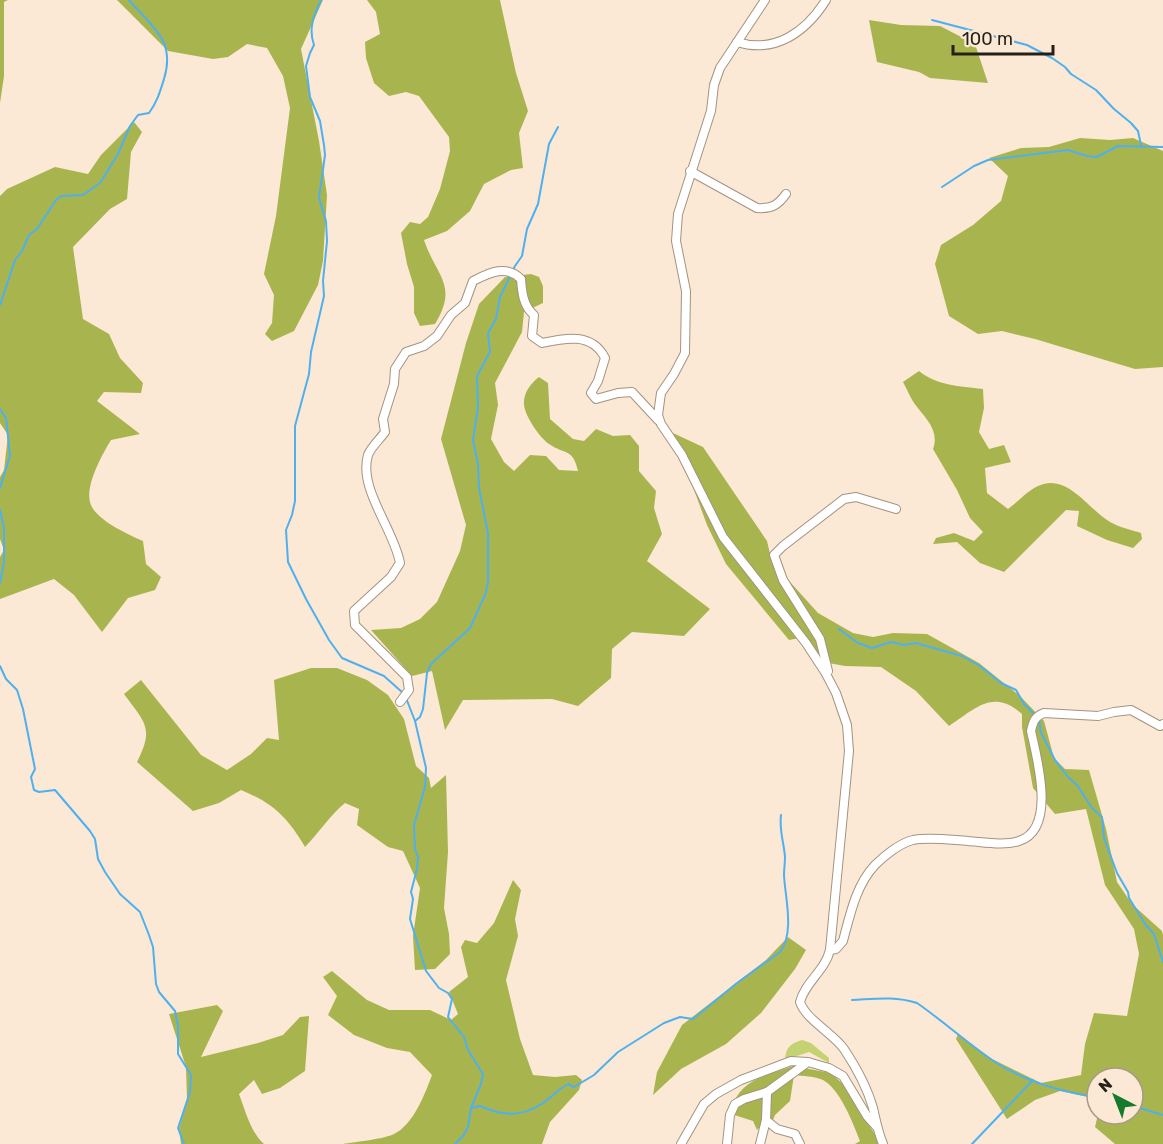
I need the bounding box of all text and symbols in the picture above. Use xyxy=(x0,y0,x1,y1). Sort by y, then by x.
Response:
scale bar xyxy=(953,18,1054,56)
text: 100 m xyxy=(962,28,1013,50)
north arrow xyxy=(1085,1066,1145,1126)
text: N xyxy=(1095,1074,1116,1096)

